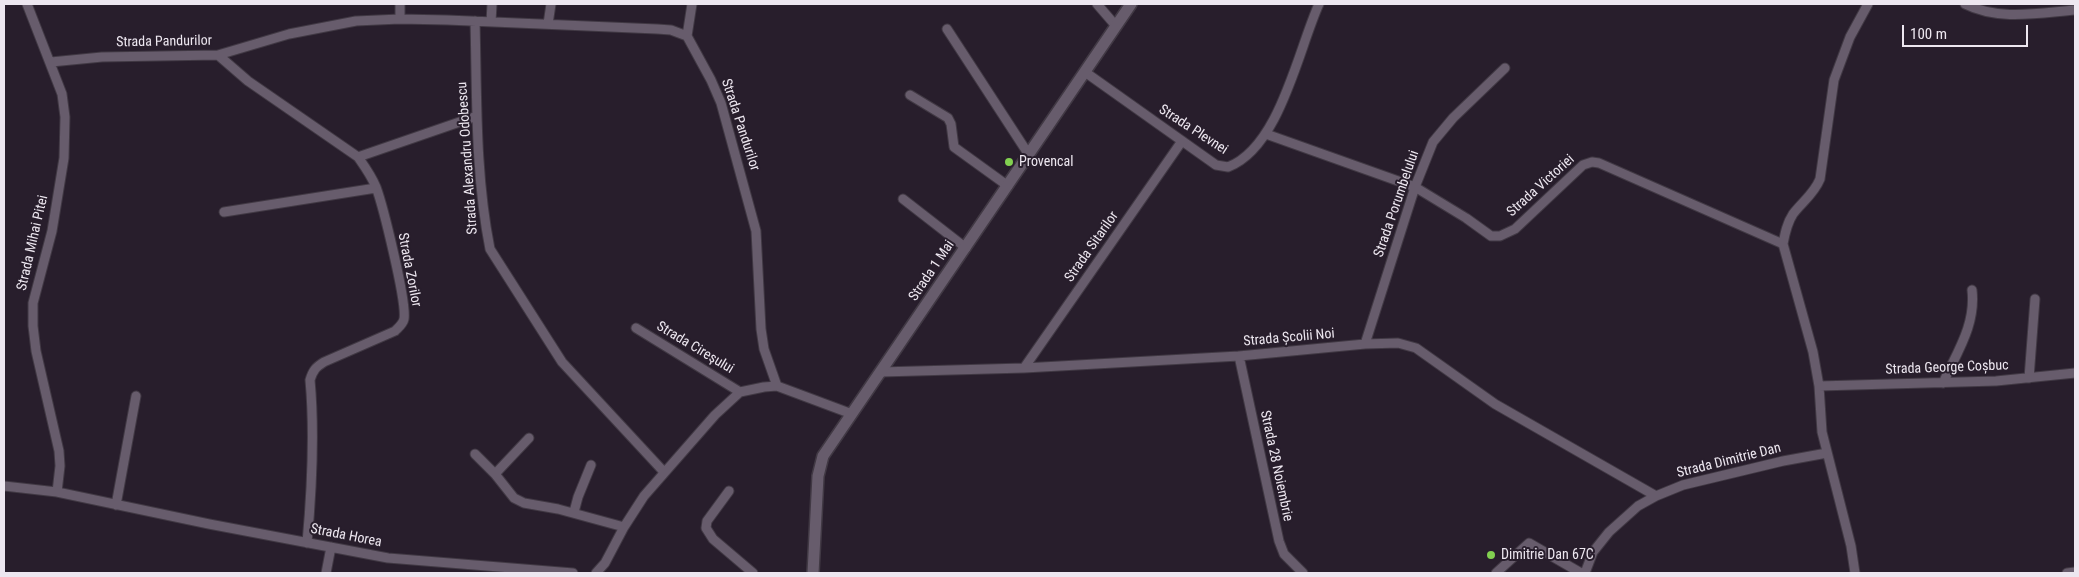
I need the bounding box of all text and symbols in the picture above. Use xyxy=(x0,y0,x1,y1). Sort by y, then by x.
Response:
scale bar xyxy=(1904,15,2030,47)
text: 100 m xyxy=(1910,25,1947,43)
street label: Strada Pandurilor xyxy=(116,33,212,51)
street label: Strada Pandurilor xyxy=(717,77,763,173)
street label: Strada Alexandru Odobescu xyxy=(454,81,482,235)
street label: Strada Plevnei xyxy=(1155,101,1231,159)
street label: Strada Porumbelului xyxy=(1371,148,1423,260)
street label: Strada Victoriei xyxy=(1504,151,1578,221)
place label: Provencal xyxy=(1019,154,1073,170)
marker: Provencal xyxy=(1003,156,1015,168)
street label: Strada Mihai Pitei xyxy=(14,194,52,292)
street label: Strada Sitarilor xyxy=(1062,208,1122,286)
street label: Strada Zorilor xyxy=(394,232,424,308)
street label: Strada 1 Mai xyxy=(906,237,958,305)
street label: Strada Cireşului xyxy=(653,318,737,378)
street label: Strada Școlii Noi xyxy=(1243,326,1335,350)
street label: Strada George Coșbuc xyxy=(1885,357,2009,379)
street label: Strada 28 Noiembrie xyxy=(1256,409,1296,523)
street label: Strada Dimitrie Dan xyxy=(1675,440,1783,482)
street label: Strada Horea xyxy=(309,521,383,551)
place label: Dimitrie Dan 67C xyxy=(1501,547,1594,563)
marker: Dimitrie Dan 67C xyxy=(1485,549,1497,561)

